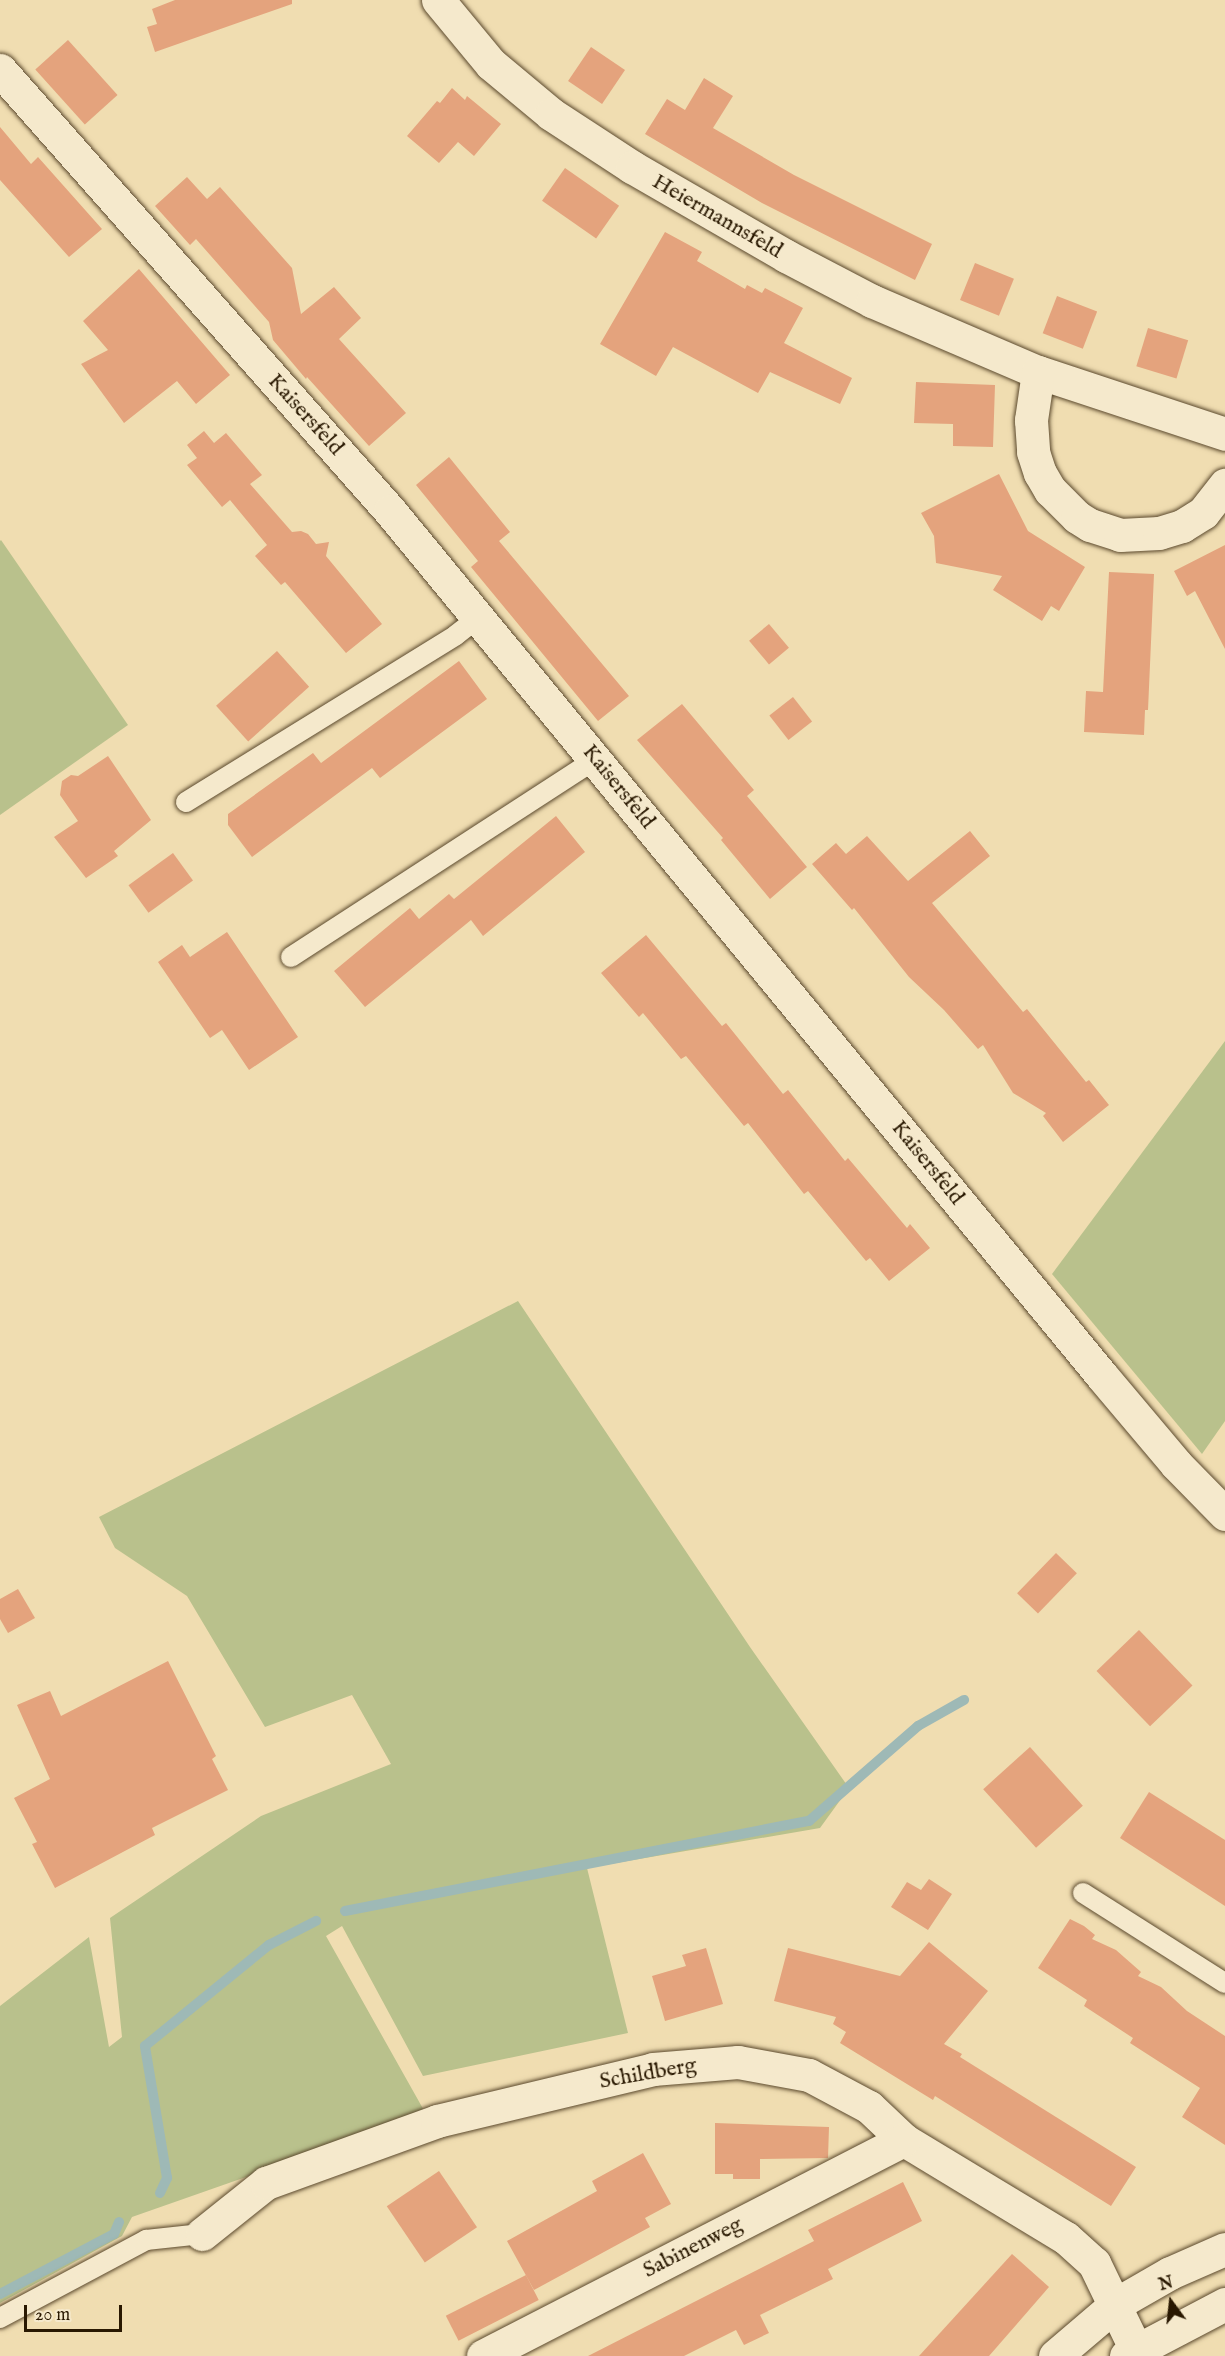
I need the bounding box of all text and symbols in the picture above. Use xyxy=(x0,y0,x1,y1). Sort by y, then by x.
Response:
street label: Heiermannsfeld xyxy=(647,169,787,265)
street label: Kaisersfeld xyxy=(262,369,348,461)
street label: Kaisersfeld xyxy=(576,740,660,834)
street label: Kaisersfeld xyxy=(885,1116,969,1210)
street label: Schildberg xyxy=(598,2053,698,2095)
street label: Sabinenweg xyxy=(639,2212,747,2284)
north arrow xyxy=(1141,2272,1201,2332)
text: N xyxy=(1157,2273,1176,2296)
scale bar xyxy=(27,2293,124,2331)
text: 20 m xyxy=(35,2304,70,2327)

